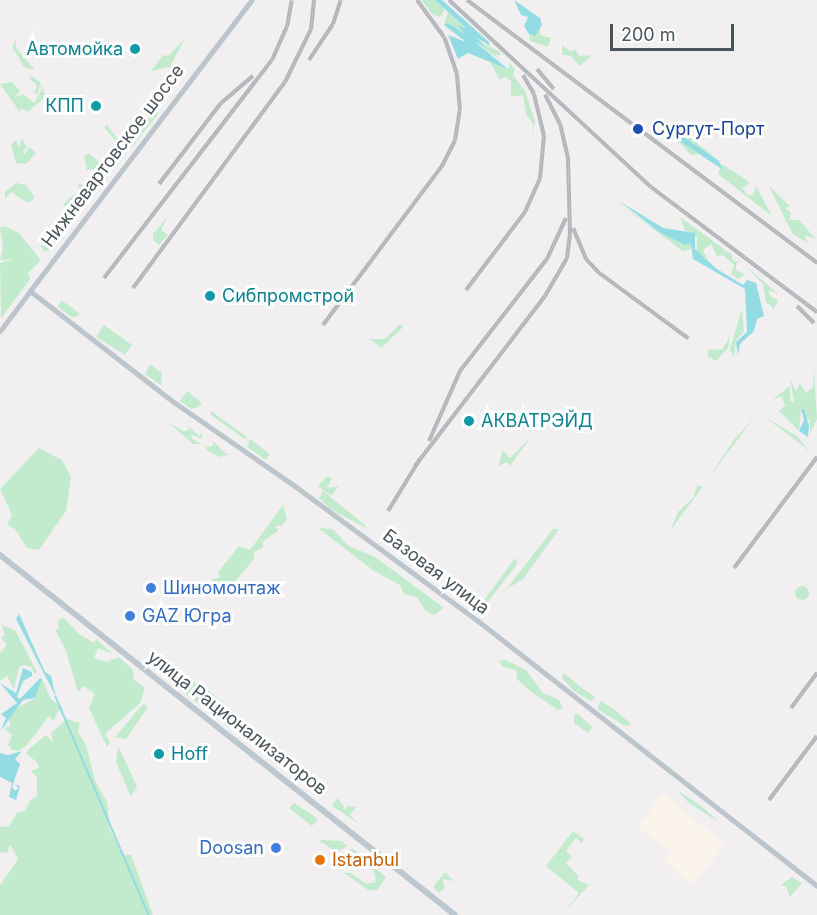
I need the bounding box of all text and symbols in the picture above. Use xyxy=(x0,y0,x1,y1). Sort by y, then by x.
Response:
scale bar xyxy=(613,12,738,50)
text: 200 m xyxy=(621,24,676,45)
place label: Автомойка xyxy=(26,38,123,60)
marker: Автомойка xyxy=(128,42,142,56)
street label: Нижневартовское шоссе xyxy=(37,61,189,251)
place label: КПП xyxy=(45,95,84,117)
marker: КПП xyxy=(89,99,103,113)
place label: Сургут-Порт xyxy=(652,118,764,140)
marker: Сургут-Порт xyxy=(629,120,647,138)
place label: Сибпромстрой xyxy=(222,285,354,307)
marker: Сибпромстрой xyxy=(203,289,217,303)
place label: АКВАТРЭЙД xyxy=(481,410,593,432)
marker: АКВАТРЭЙД xyxy=(462,414,476,428)
street label: Базовая улица xyxy=(378,525,494,619)
place label: Шиномонтаж xyxy=(163,577,281,599)
marker: Шиномонтаж xyxy=(144,581,158,595)
place label: GAZ Югра xyxy=(142,605,232,627)
marker: GAZ Югра xyxy=(123,609,137,623)
street label: улица Рационализаторов xyxy=(143,646,331,800)
place label: Hoff xyxy=(171,743,208,765)
marker: Hoff xyxy=(152,747,166,761)
place label: Doosan xyxy=(199,837,264,859)
marker: Doosan xyxy=(269,841,283,855)
place label: Istanbul xyxy=(332,849,399,871)
marker: Istanbul xyxy=(313,853,327,867)

